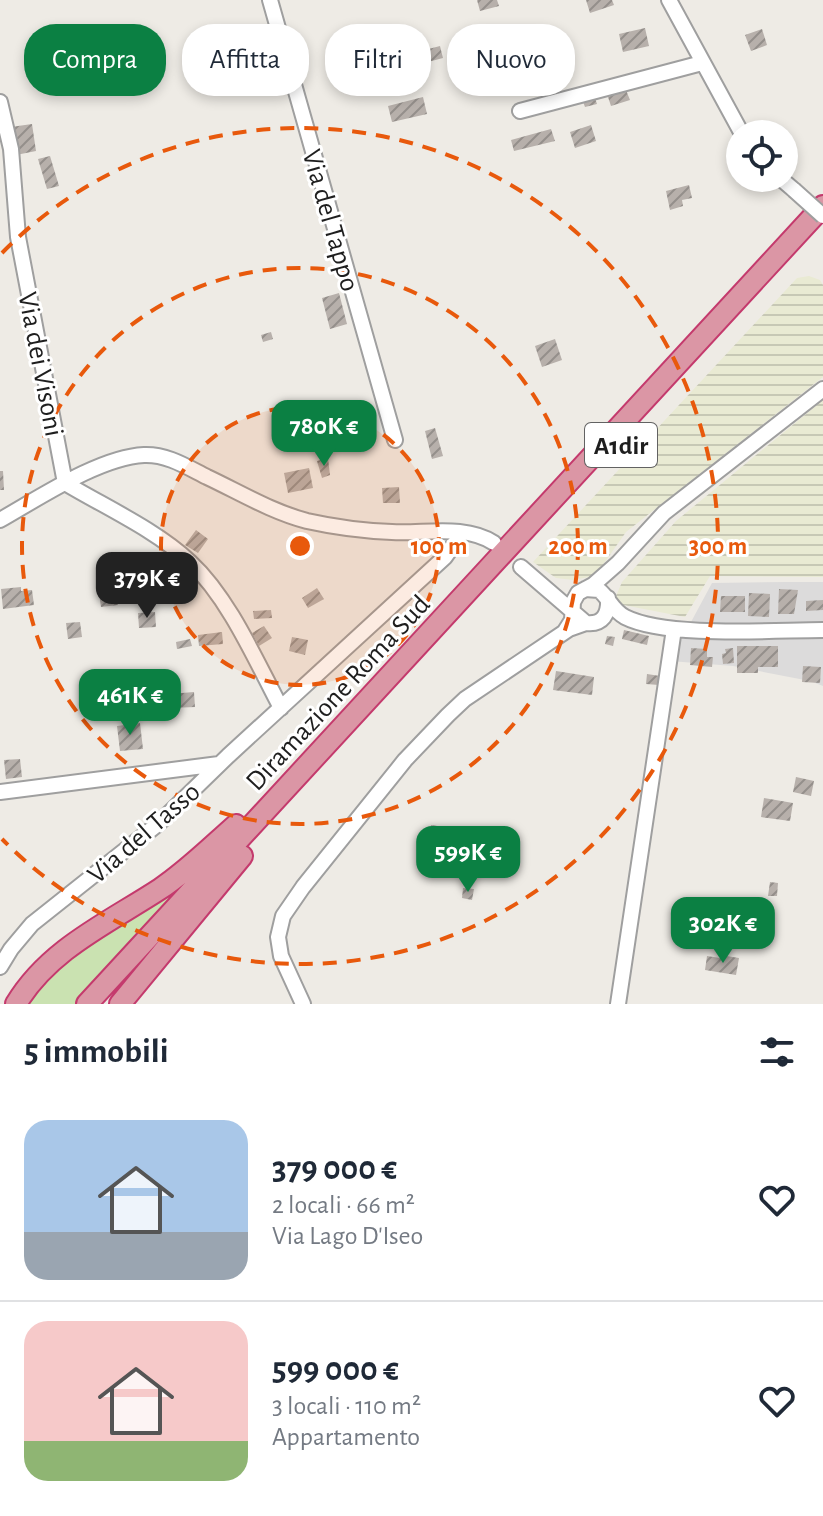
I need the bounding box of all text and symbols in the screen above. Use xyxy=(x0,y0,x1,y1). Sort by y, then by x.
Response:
chip: Compra xyxy=(24,24,166,96)
chip: Affitta xyxy=(182,24,309,96)
chip: Filtri xyxy=(325,24,431,96)
chip: Nuovo xyxy=(447,24,575,96)
map controls xyxy=(726,120,798,192)
button: locate xyxy=(726,120,798,192)
street label: Via del Tappo xyxy=(296,146,364,295)
street label: Via dei Visoni xyxy=(12,290,68,439)
pin: 780K € xyxy=(259,400,389,468)
text: 780K € xyxy=(290,413,358,439)
road number: A1dir xyxy=(585,423,657,467)
centre of rings xyxy=(286,532,314,560)
text: 100 m xyxy=(411,535,467,559)
text: 200 m xyxy=(548,535,608,559)
text: 300 m xyxy=(689,535,747,559)
pin: 379K € xyxy=(82,552,212,620)
text: 379K € xyxy=(114,565,180,591)
street label: Diramazione Roma Sud xyxy=(241,590,436,796)
pin: 461K € xyxy=(65,669,195,737)
text: 461K € xyxy=(97,682,163,708)
street label: Via del Tasso xyxy=(83,778,206,889)
pin: 599K € xyxy=(403,826,533,894)
text: 599K € xyxy=(434,839,502,865)
pin: 302K € xyxy=(658,897,788,965)
text: 302K € xyxy=(689,910,757,936)
icon: filters xyxy=(755,1030,799,1074)
text: 5 immobili xyxy=(24,1035,169,1069)
icon: home xyxy=(88,1152,184,1248)
text: 379 000 € xyxy=(272,1152,397,1186)
icon: heart xyxy=(755,1178,799,1222)
text: 2 locali · 66 m² xyxy=(272,1192,415,1218)
text: Via Lago D'Iseo xyxy=(272,1223,423,1249)
icon: home xyxy=(88,1353,184,1449)
text: 599 000 € xyxy=(272,1353,399,1387)
icon: heart xyxy=(755,1379,799,1423)
text: 3 locali · 110 m² xyxy=(272,1393,421,1419)
text: Appartamento xyxy=(272,1424,420,1450)

